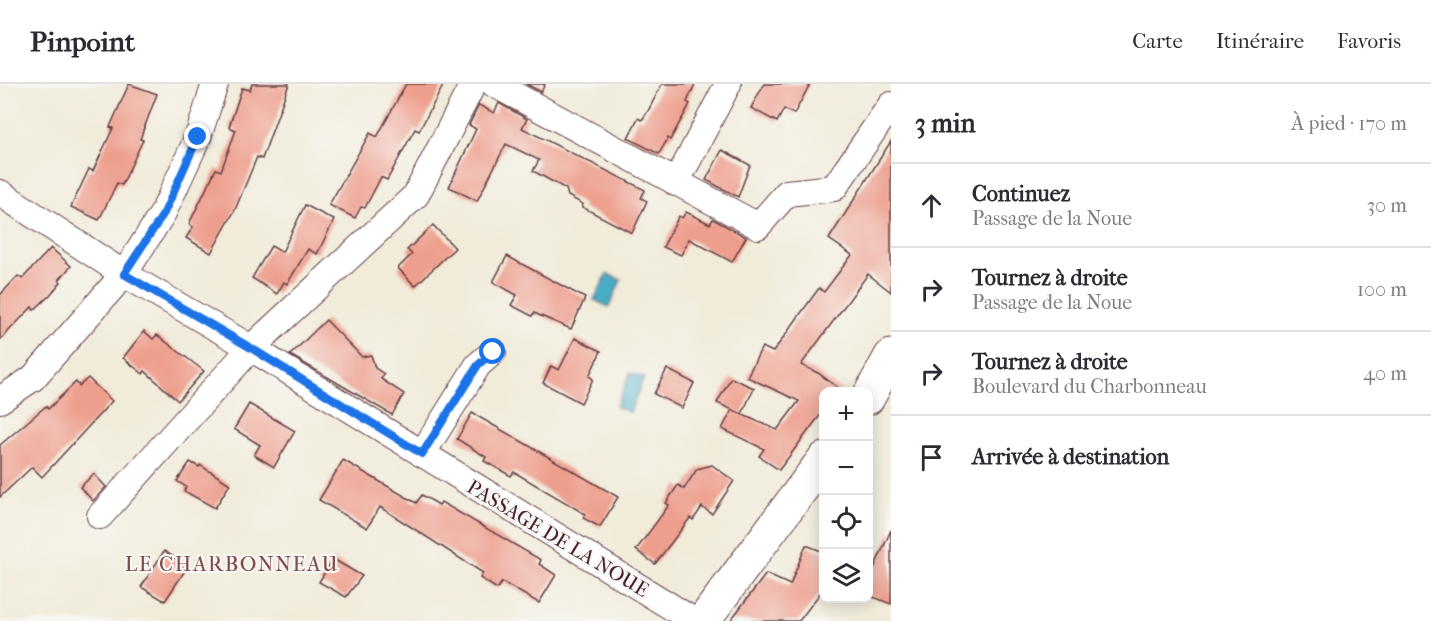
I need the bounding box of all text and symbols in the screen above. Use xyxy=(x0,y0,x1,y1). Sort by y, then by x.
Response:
text: Pinpoint xyxy=(30,25,135,58)
text: Carte xyxy=(1132,29,1183,53)
text: Itinéraire xyxy=(1216,29,1304,53)
text: Favoris xyxy=(1337,29,1401,53)
text: 3 min xyxy=(915,108,976,139)
text: À pied · 170 m xyxy=(1291,112,1407,135)
route end xyxy=(184,123,210,149)
text: Continuez xyxy=(972,181,1070,207)
icon: ahead xyxy=(915,189,948,222)
text: 30 m xyxy=(1367,194,1407,217)
text: Passage de la Noue xyxy=(972,207,1132,230)
text: Tournez à droite xyxy=(972,265,1128,291)
icon: right xyxy=(915,273,948,306)
text: 100 m xyxy=(1357,278,1407,301)
text: Passage de la Noue xyxy=(972,291,1132,314)
route start xyxy=(479,338,505,364)
text: Tournez à droite xyxy=(972,349,1128,375)
icon: right xyxy=(915,357,948,390)
text: 40 m xyxy=(1363,362,1407,385)
text: Boulevard du Charbonneau xyxy=(972,375,1207,398)
map controls xyxy=(819,387,873,603)
button: + xyxy=(819,387,873,441)
button: − xyxy=(819,441,873,495)
icon: arrive xyxy=(915,441,948,474)
text: Arrivée à destination xyxy=(972,444,1169,470)
street label: PASSAGE DE LA NOUE xyxy=(463,475,653,602)
button: locate xyxy=(819,495,873,549)
button: layers xyxy=(819,549,873,603)
district label: LE CHARBONNEAU xyxy=(125,552,339,576)

